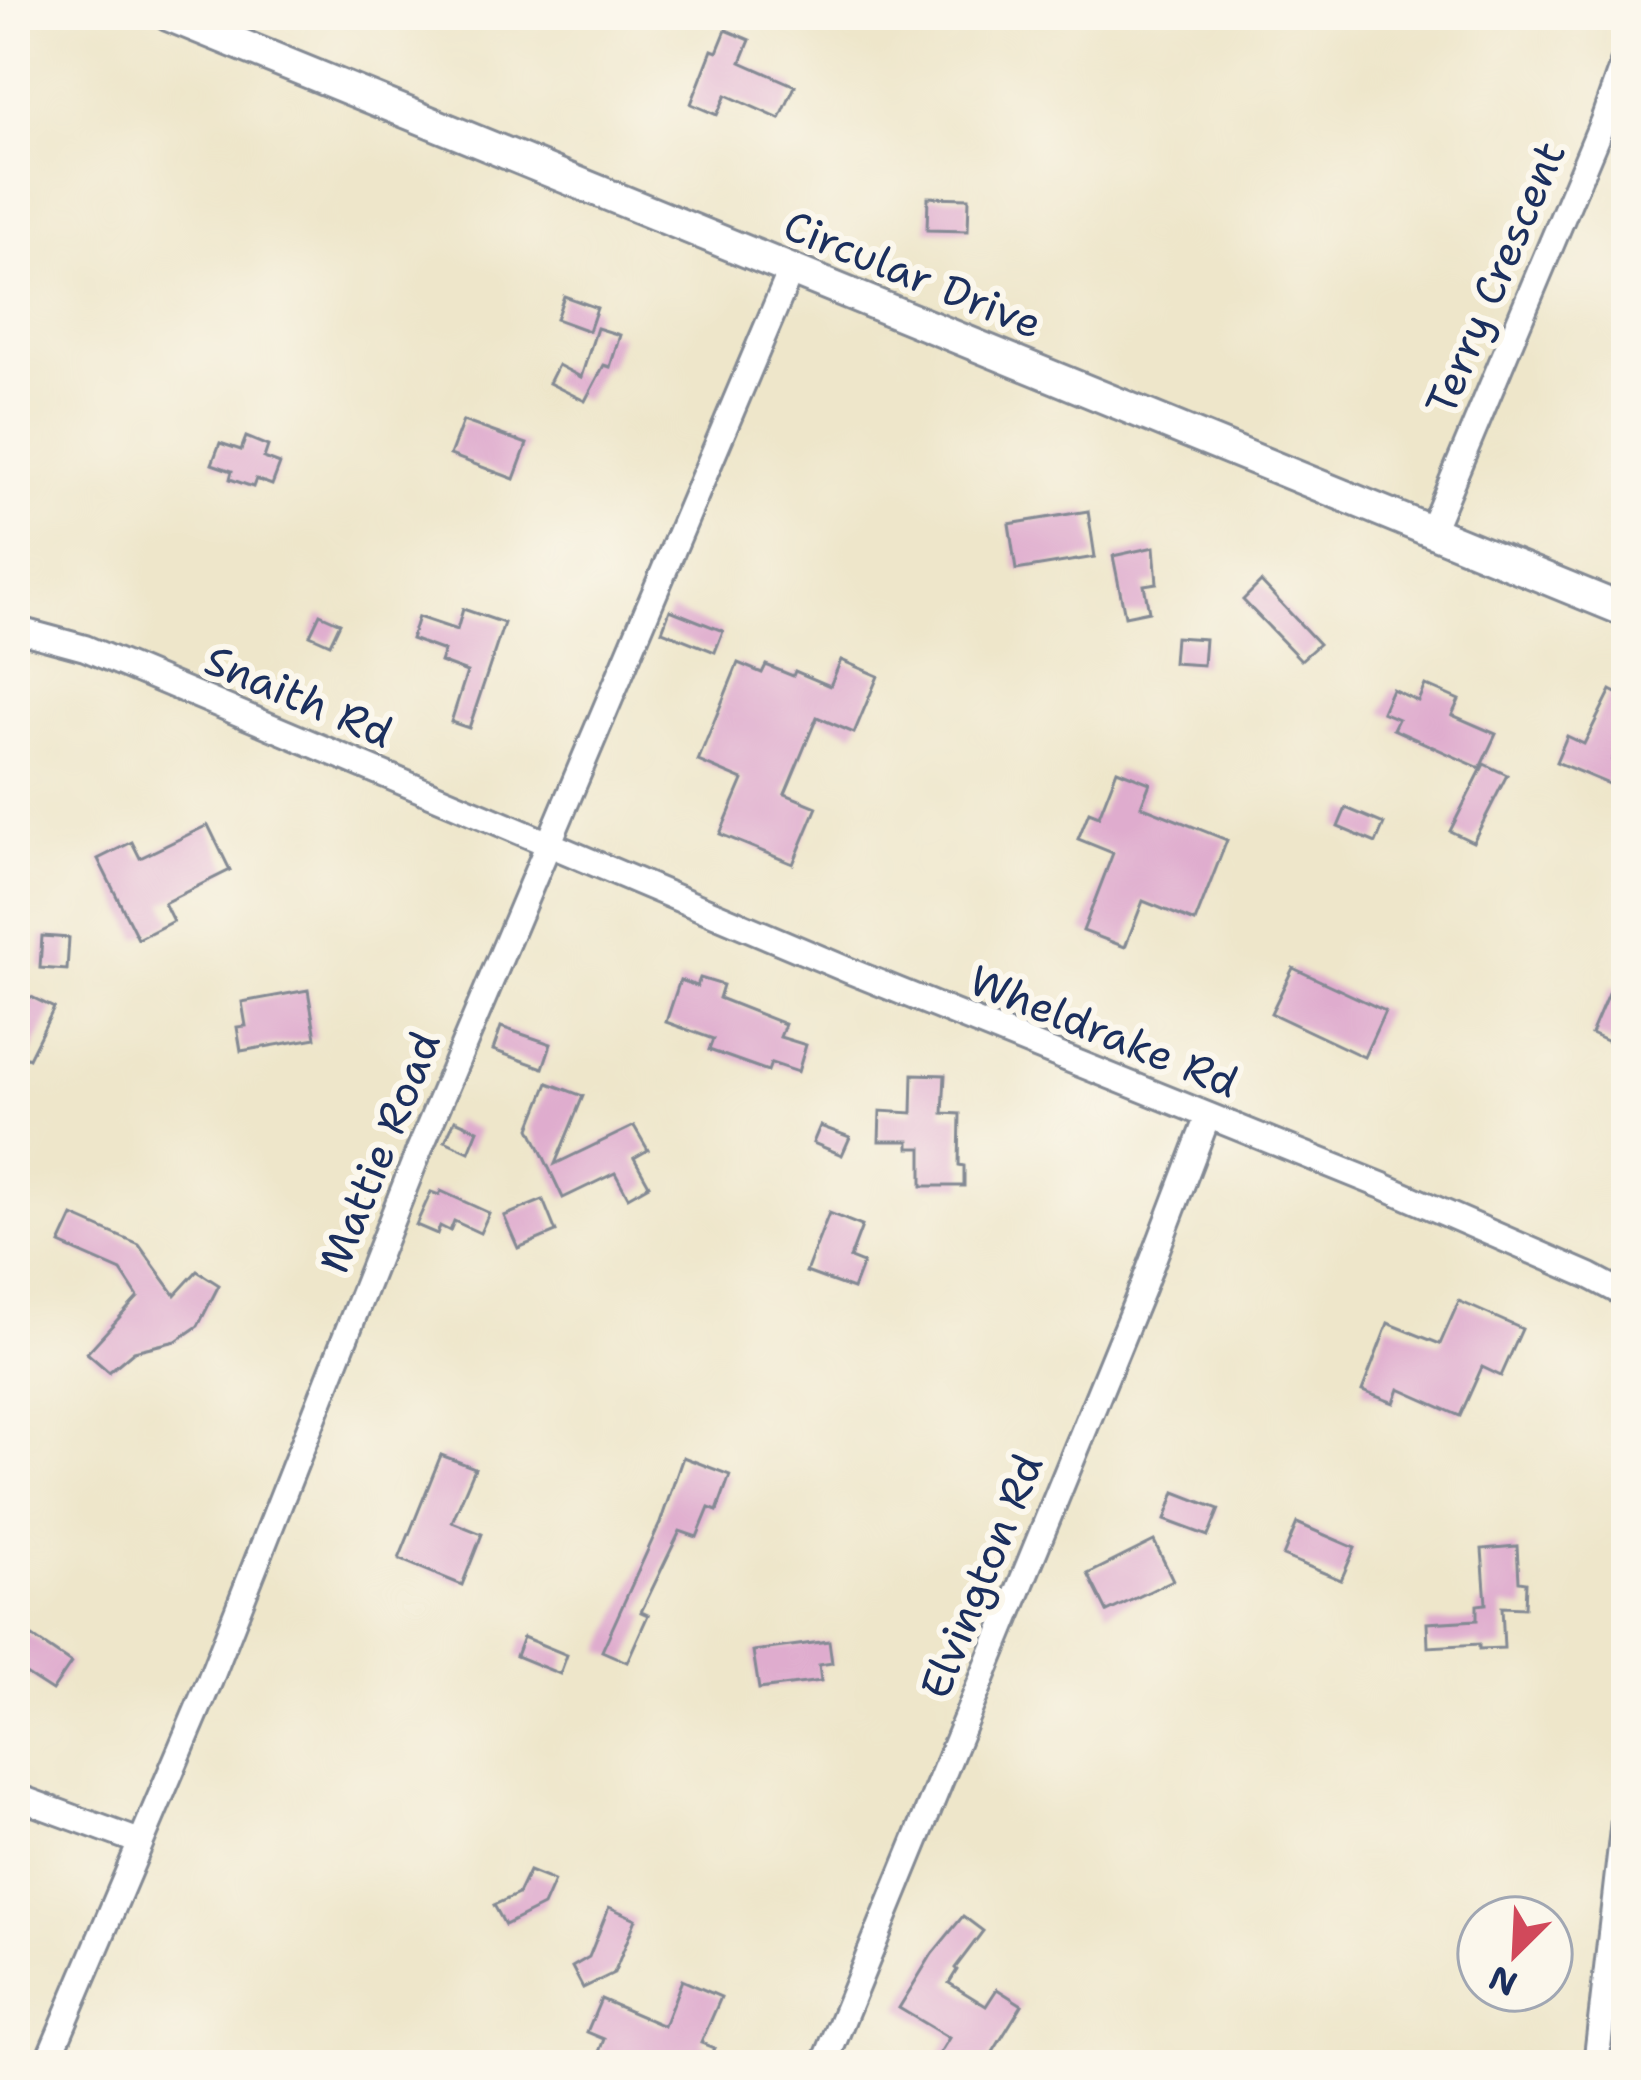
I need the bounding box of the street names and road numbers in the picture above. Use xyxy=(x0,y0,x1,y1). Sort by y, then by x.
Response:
street label: Terry Crescent xyxy=(1412,133,1578,423)
street label: Circular Drive xyxy=(776,197,1050,351)
street label: Snaith Rd xyxy=(197,631,401,761)
street label: Wheldrake Rd xyxy=(961,952,1247,1110)
street label: Mattie Road xyxy=(305,1023,453,1281)
street label: Elvington Rd xyxy=(907,1446,1055,1706)

